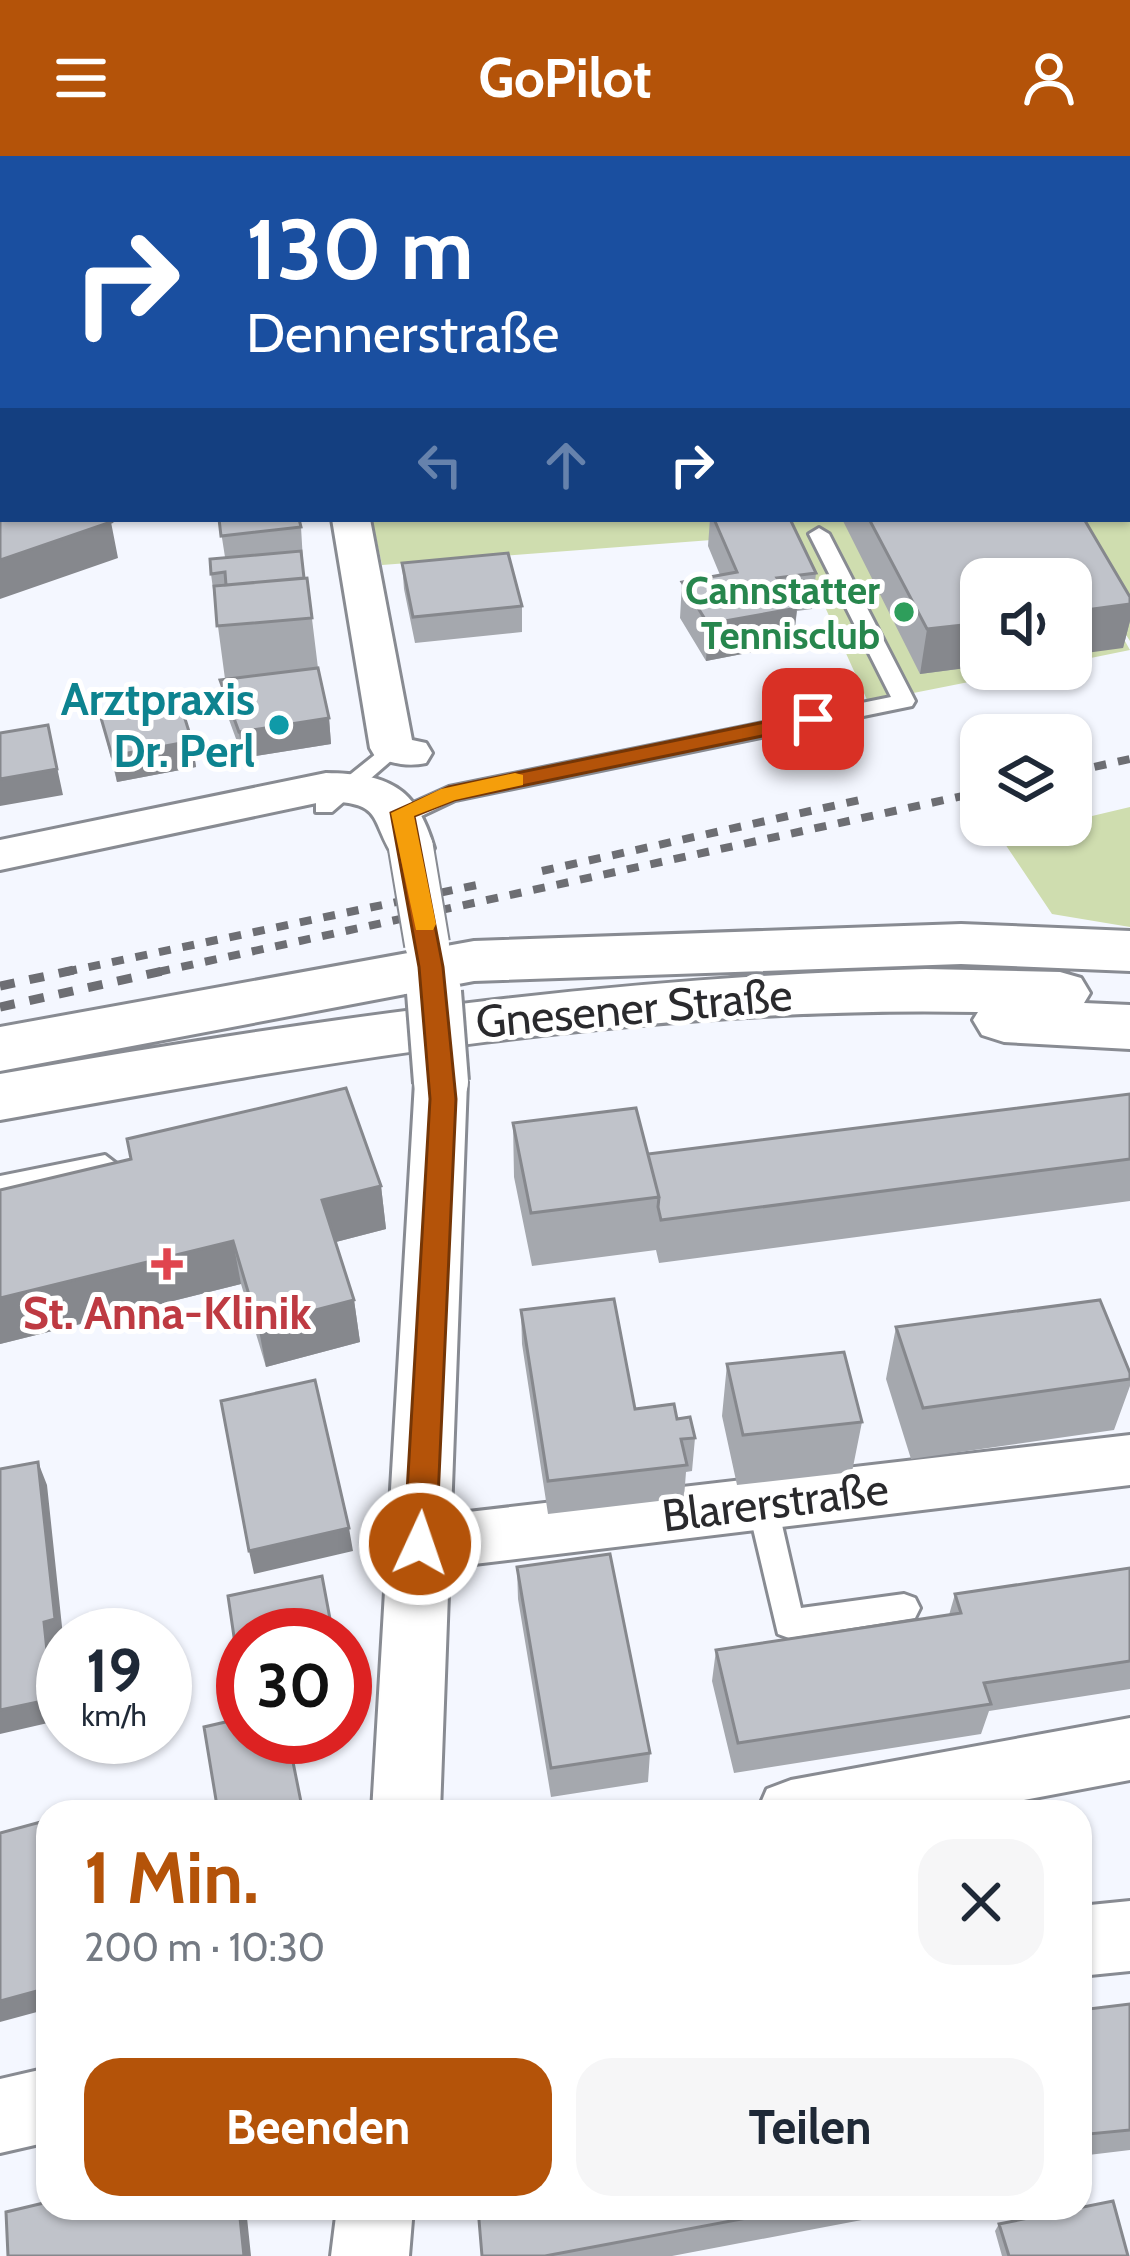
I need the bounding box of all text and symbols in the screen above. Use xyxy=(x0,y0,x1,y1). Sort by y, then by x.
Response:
icon: menu xyxy=(48,45,114,111)
text: GoPilot xyxy=(478,45,652,111)
icon: person xyxy=(1016,45,1082,111)
text: 130 m xyxy=(246,198,473,300)
icon: right xyxy=(48,204,204,360)
text: Dennerstraße xyxy=(246,300,559,366)
icon: left xyxy=(407,432,473,498)
icon: ahead xyxy=(533,432,599,498)
icon: right xyxy=(659,432,725,498)
map controls xyxy=(960,558,1092,846)
button: sound xyxy=(960,558,1092,690)
place label: Cannstatter Tennisclub xyxy=(685,566,880,659)
marker: Cannstatter Tennisclub xyxy=(891,599,917,625)
pin xyxy=(762,668,864,770)
place label: Arztpraxis Dr. Perl xyxy=(61,672,255,778)
icon: arrive xyxy=(780,686,846,752)
marker: Arztpraxis Dr. Perl xyxy=(266,712,292,738)
button: layers xyxy=(960,714,1092,846)
street label: Gnesener Straße xyxy=(474,967,794,1049)
marker: St. Anna-Klinik xyxy=(151,1248,183,1280)
place label: St. Anna-Klinik xyxy=(23,1286,311,1340)
street label: Blarerstraße xyxy=(659,1461,891,1543)
position arrow xyxy=(357,1481,483,1607)
speed limit sign: 30 xyxy=(216,1608,372,1764)
text: 19 xyxy=(86,1634,142,1707)
text: km/h xyxy=(81,1697,147,1734)
text: 1 Min. xyxy=(84,1834,259,1921)
button: close xyxy=(918,1839,1044,1965)
text: 200 m · 10:30 xyxy=(84,1923,325,1971)
button: Beenden xyxy=(84,2058,552,2196)
button: Teilen xyxy=(576,2058,1044,2196)

